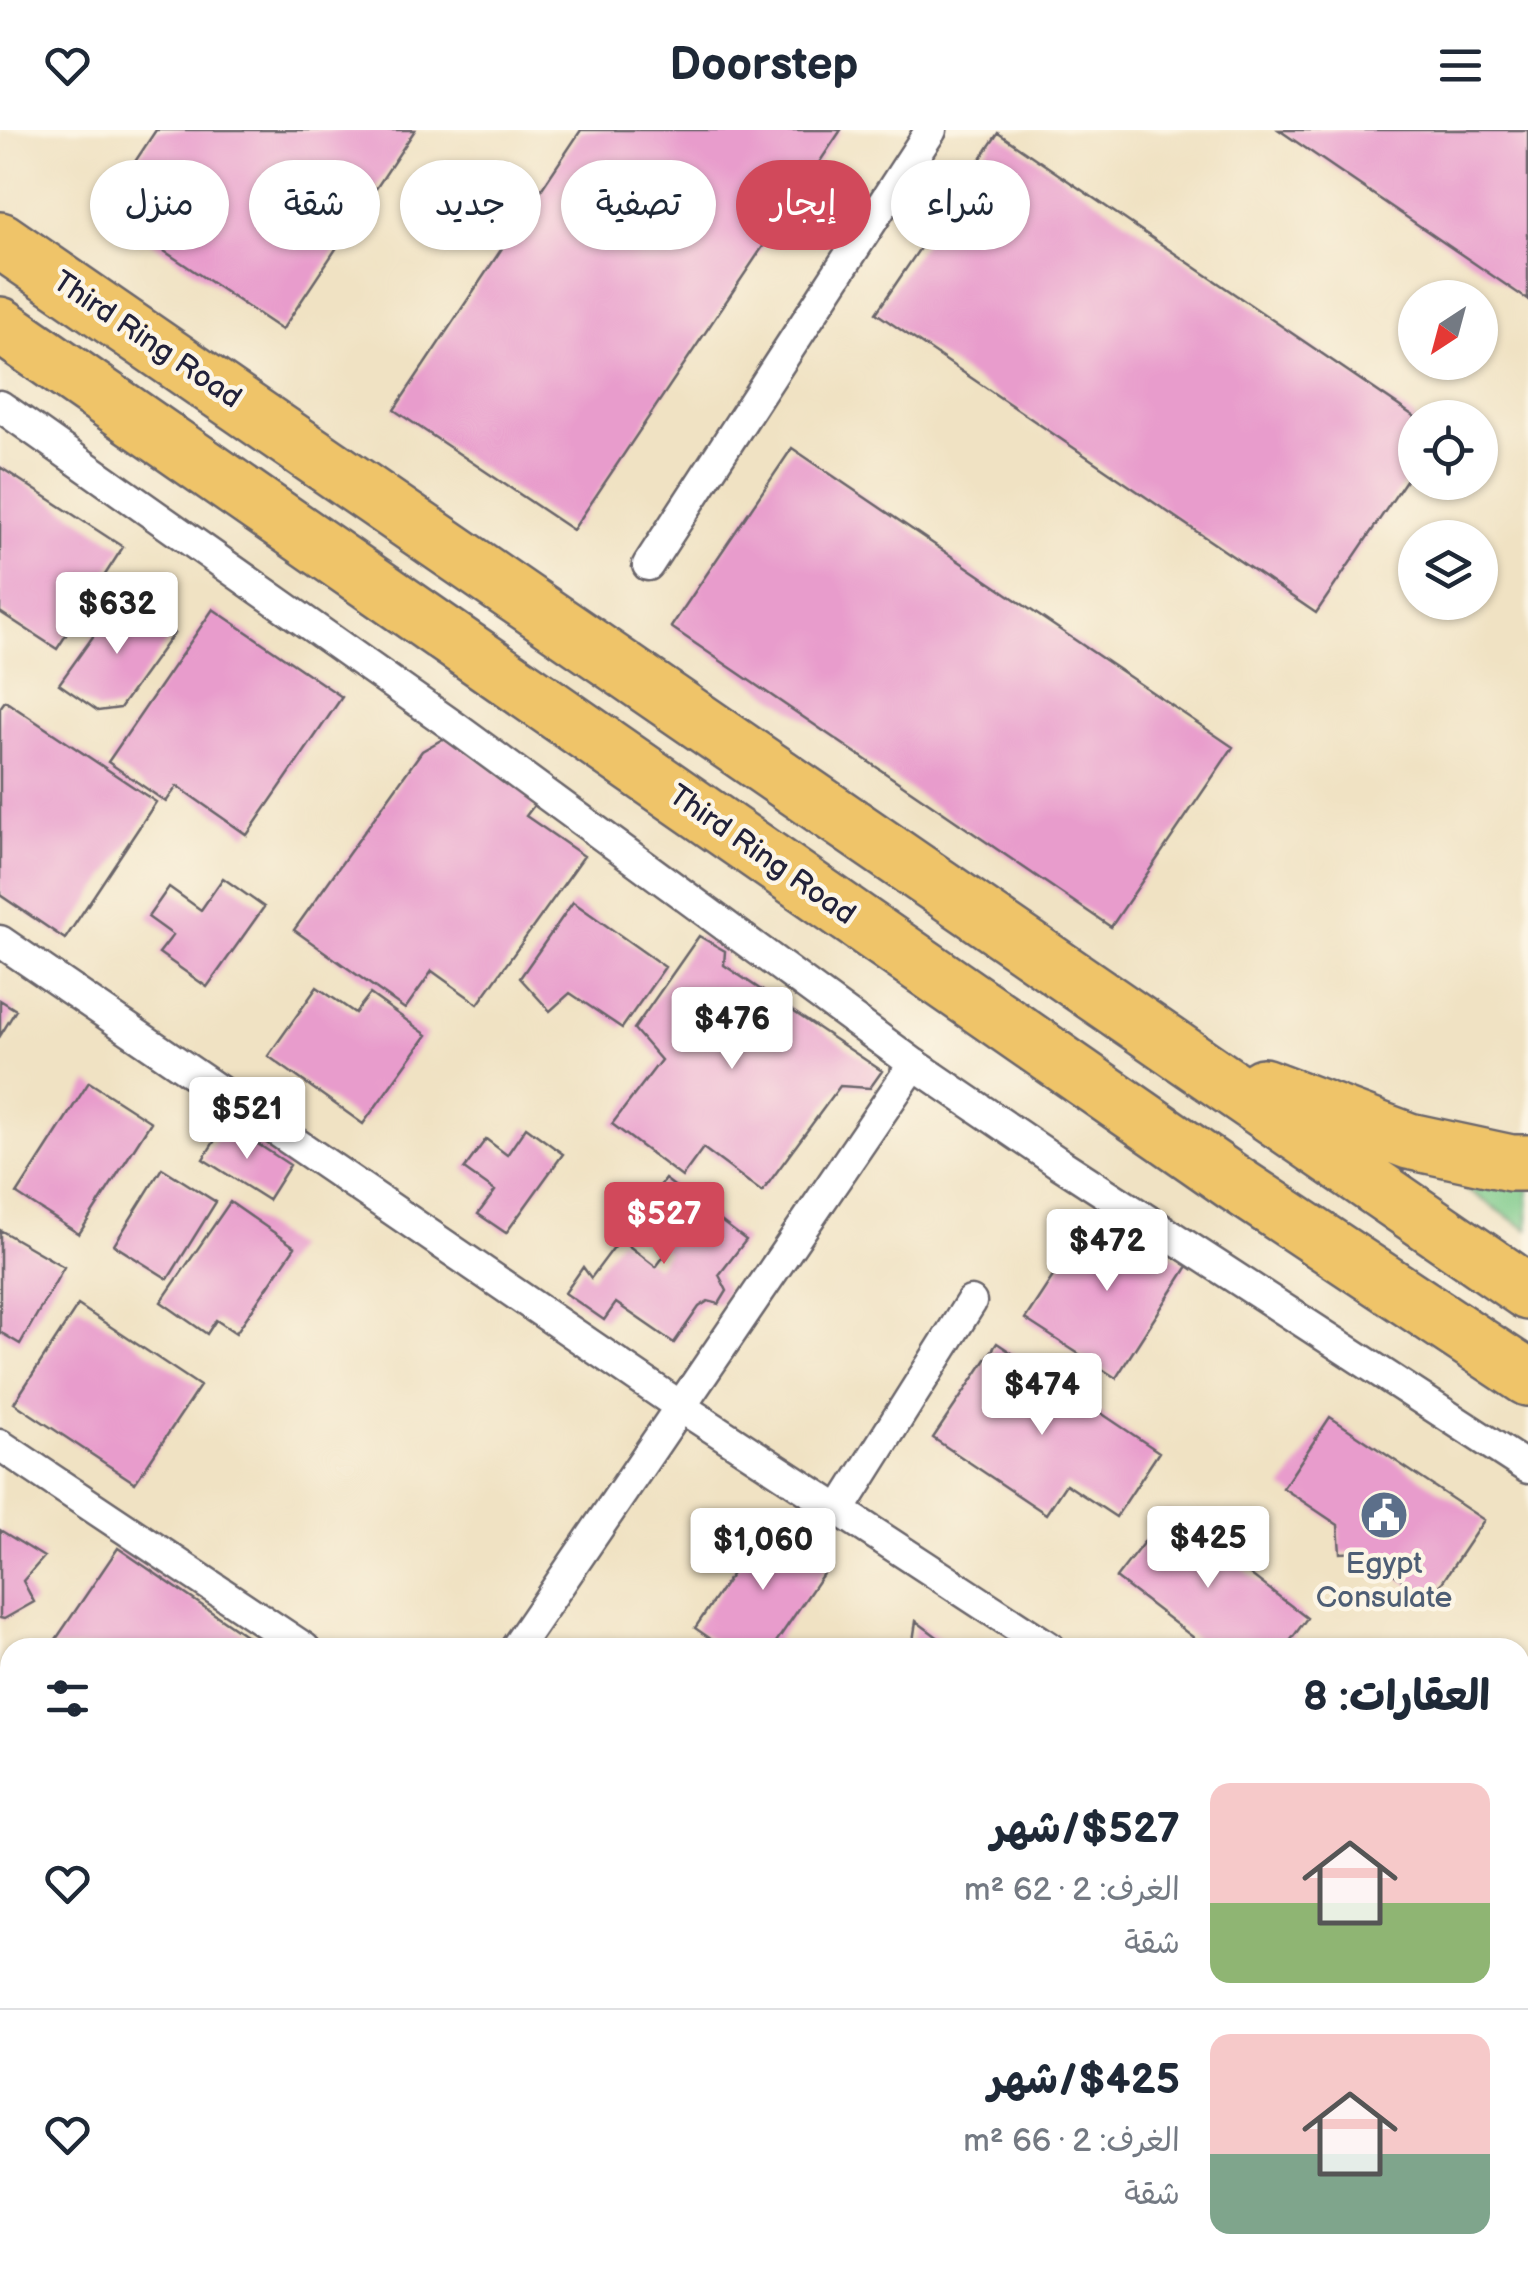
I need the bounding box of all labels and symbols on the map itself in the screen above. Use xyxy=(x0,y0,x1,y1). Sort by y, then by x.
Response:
street label: Third Ring Road xyxy=(46,264,248,416)
north arrow xyxy=(1398,280,1498,380)
pin: $632 xyxy=(58,572,176,657)
street label: Third Ring Road xyxy=(662,777,862,933)
pin: $476 xyxy=(673,987,791,1072)
pin: $521 xyxy=(188,1077,306,1162)
pin: $527 xyxy=(605,1182,723,1267)
pin: $472 xyxy=(1048,1209,1166,1294)
pin: $474 xyxy=(983,1353,1101,1438)
public building icon: Egypt Consulate xyxy=(1358,1489,1410,1541)
pin: $425 xyxy=(1149,1506,1267,1591)
pin: $1,060 xyxy=(682,1508,844,1593)
place label: Egypt Consulate xyxy=(1316,1546,1452,1616)

